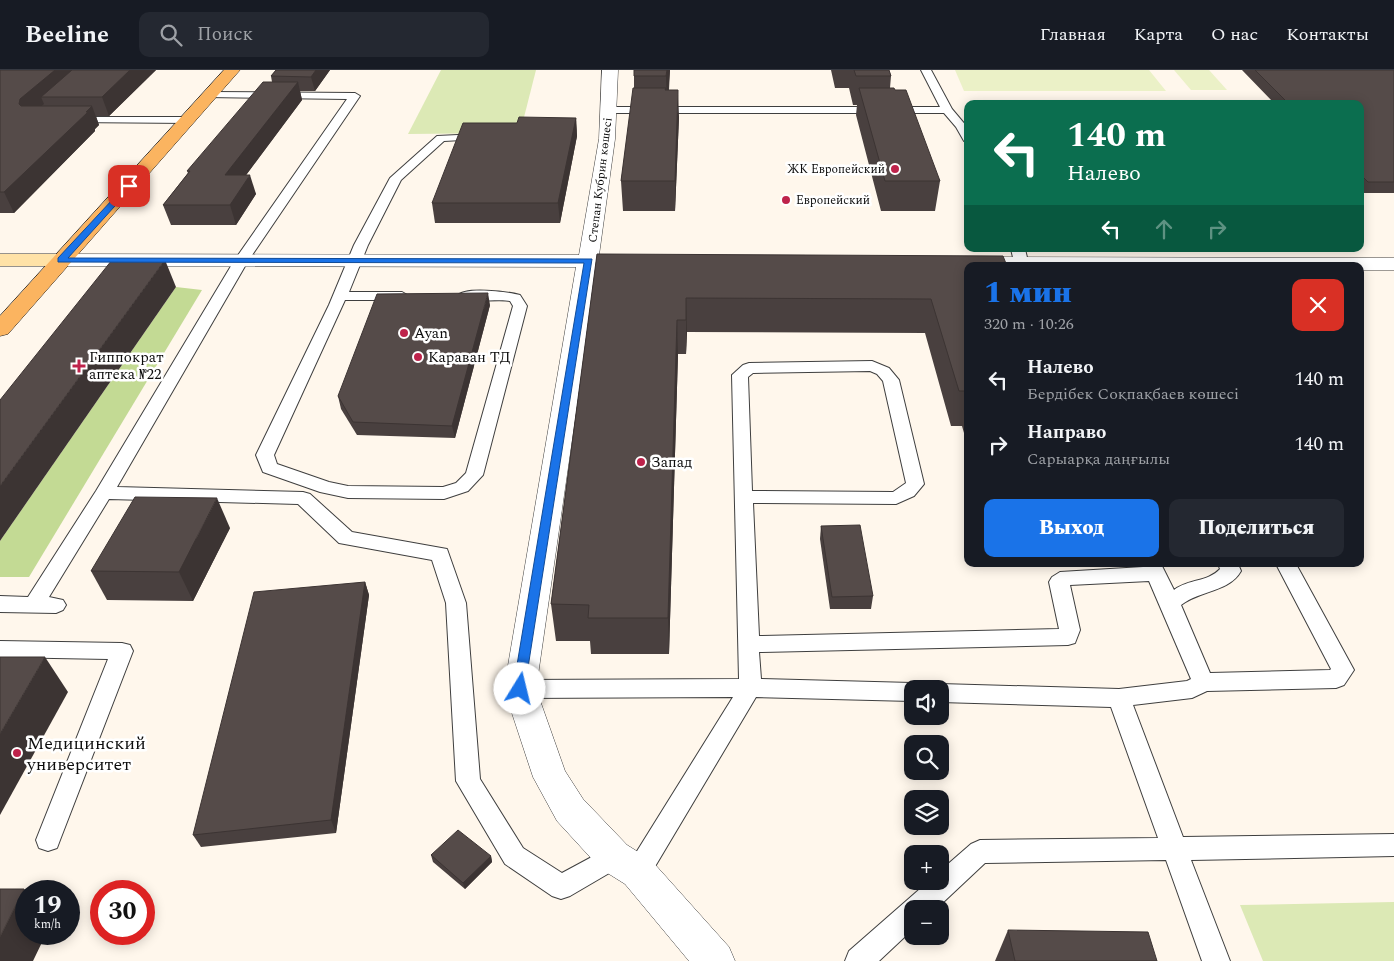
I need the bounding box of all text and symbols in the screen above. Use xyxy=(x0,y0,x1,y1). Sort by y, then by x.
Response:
search box xyxy=(139,12,489,57)
text: Beeline xyxy=(25,17,109,53)
text: Поиск xyxy=(197,20,253,49)
icon: search xyxy=(157,21,185,49)
text: Главная xyxy=(1040,21,1106,48)
text: Карта xyxy=(1134,21,1183,48)
text: О нас xyxy=(1211,21,1258,48)
text: Контакты xyxy=(1286,21,1369,48)
text: 140 m xyxy=(1067,109,1166,162)
street label: Степан Кубрин көшесі xyxy=(583,116,618,244)
icon: left xyxy=(984,120,1049,185)
text: Налево xyxy=(1067,157,1141,190)
place label: ЖК Европейский xyxy=(787,160,885,179)
marker: ЖК Европейский xyxy=(889,163,901,175)
pin xyxy=(108,165,150,207)
icon: arrive xyxy=(115,172,143,200)
place label: Европейский xyxy=(796,191,870,210)
marker: Европейский xyxy=(780,194,792,206)
icon: left xyxy=(1097,215,1125,243)
icon: ahead xyxy=(1150,215,1178,243)
icon: right xyxy=(1203,215,1231,243)
text: 1 мин xyxy=(984,270,1072,316)
button: close xyxy=(1292,279,1344,331)
text: 320 m · 10:26 xyxy=(984,312,1074,336)
place label: Ayan xyxy=(414,322,448,345)
marker: Ayan xyxy=(398,327,410,339)
place label: Гиппократ аптека №22 xyxy=(89,346,164,386)
place label: Караван ТД xyxy=(428,346,511,369)
marker: Караван ТД xyxy=(412,351,424,363)
text: Налево xyxy=(1027,353,1094,382)
marker: Гиппократ аптека №22 xyxy=(73,360,85,372)
text: 140 m xyxy=(1294,365,1344,394)
icon: left xyxy=(984,366,1012,394)
text: Бердібек Соқпақбаев көшесі xyxy=(1027,382,1239,406)
text: Направо xyxy=(1027,418,1106,447)
text: 140 m xyxy=(1294,430,1344,459)
icon: right xyxy=(984,431,1012,459)
text: Сарыарқа даңғылы xyxy=(1027,447,1170,471)
place label: Запад xyxy=(651,451,692,474)
marker: Запад xyxy=(635,456,647,468)
button: Выход xyxy=(984,499,1159,557)
button: Поделиться xyxy=(1169,499,1344,557)
position arrow xyxy=(493,662,545,714)
map controls xyxy=(904,680,949,945)
button: sound xyxy=(904,680,949,725)
place label: Медицинский университет xyxy=(26,730,146,778)
button: search xyxy=(904,735,949,780)
marker: Медицинский университет xyxy=(11,747,23,759)
button: layers xyxy=(904,790,949,835)
button: + xyxy=(904,845,949,890)
speed limit sign: 30 xyxy=(90,880,155,945)
text: 19 xyxy=(33,887,62,925)
button: − xyxy=(904,900,949,945)
text: km/h xyxy=(34,915,61,934)

